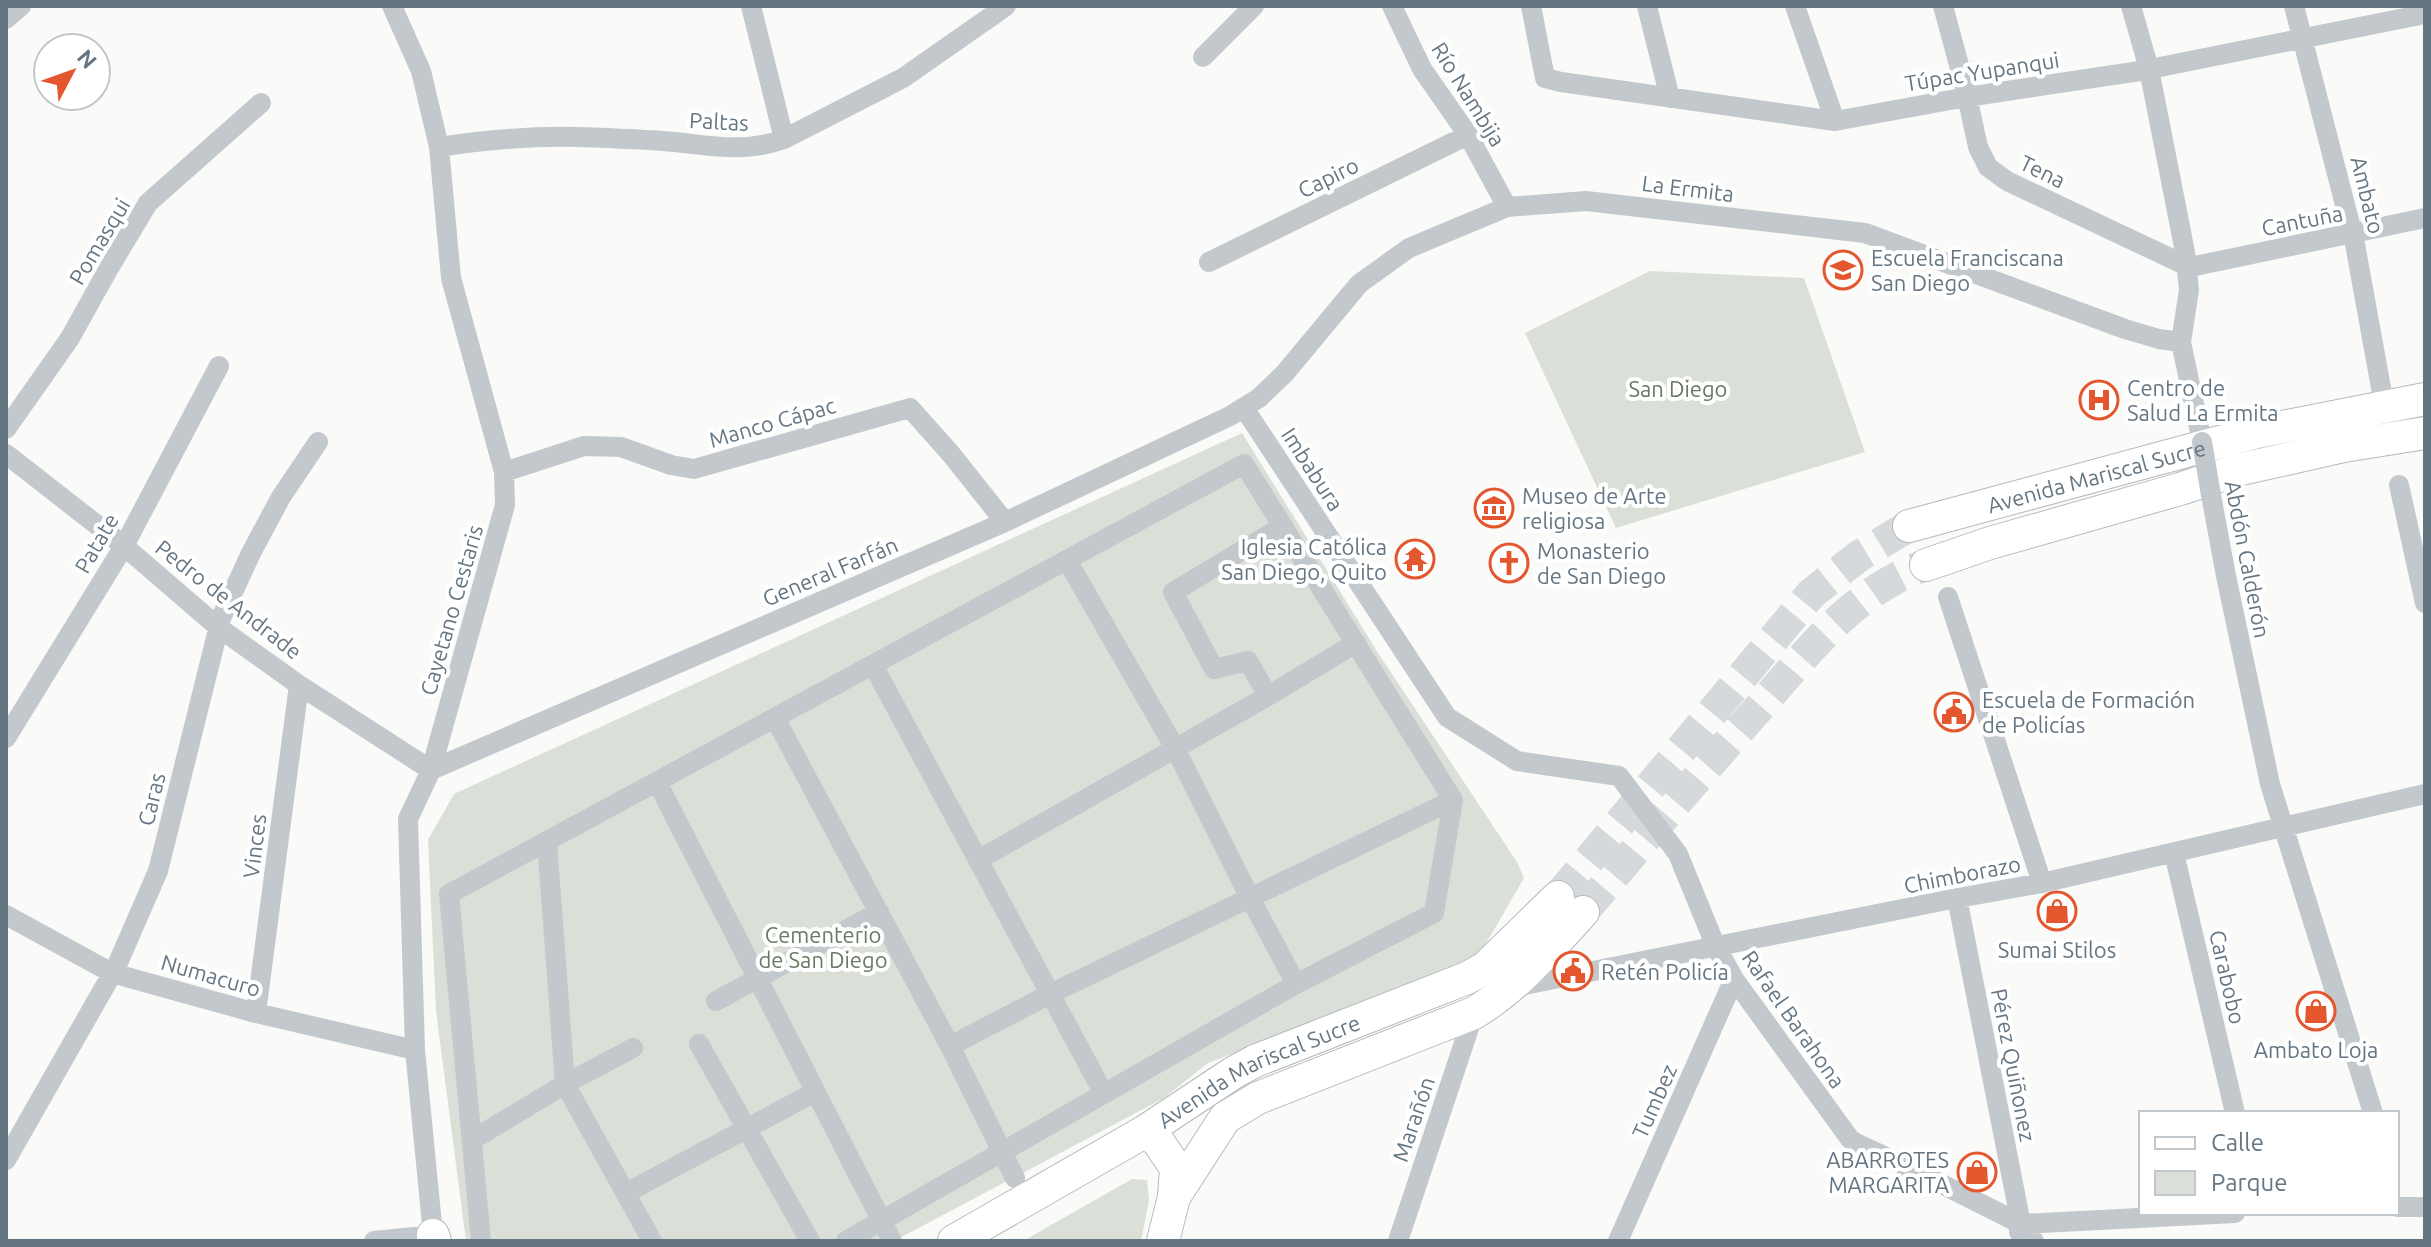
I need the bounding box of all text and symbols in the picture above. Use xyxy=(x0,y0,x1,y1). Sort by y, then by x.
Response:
north arrow xyxy=(32,32,112,112)
street label: Río Nambija xyxy=(1427,37,1511,151)
text: N xyxy=(73,44,102,73)
street label: Túpac Yupanqui xyxy=(1903,46,2061,96)
street label: Paltas xyxy=(689,107,749,135)
street label: Tena xyxy=(2016,149,2070,193)
street label: Capiro xyxy=(1294,152,1362,202)
street label: Ambato xyxy=(2346,154,2390,236)
street label: La Ermita xyxy=(1641,170,1735,206)
street label: Pomasqui xyxy=(63,193,135,289)
street label: Cantuña xyxy=(2259,200,2345,240)
place label: Escuela Franciscana San Diego xyxy=(1871,245,2064,295)
school or university icon: Escuela Franciscana San Diego xyxy=(1822,249,1864,291)
place label: Centro de Salud La Ermita xyxy=(2127,375,2279,425)
park label: San Diego xyxy=(1628,376,1728,401)
hospital icon: Centro de Salud La Ermita xyxy=(2078,379,2120,421)
street label: Manco Cápac xyxy=(706,392,838,452)
street label: Imbabura xyxy=(1277,423,1349,515)
street label: Avenida Mariscal Sucre xyxy=(1984,434,2208,517)
street label: Abdón Calderón xyxy=(2220,478,2276,640)
place label: Museo de Arte religiosa xyxy=(1522,483,1667,533)
museum icon: Museo de Arte religiosa xyxy=(1473,487,1515,529)
street label: Patate xyxy=(69,509,123,577)
street label: Cayetano Cestaris xyxy=(415,522,487,698)
street label: General Farfán xyxy=(759,531,901,611)
street label: Pedro de Andrade xyxy=(151,534,307,664)
place label: Iglesia Católica San Diego, Quito xyxy=(1221,534,1387,584)
temple icon: Iglesia Católica San Diego, Quito xyxy=(1394,538,1436,580)
place label: Monasterio de San Diego xyxy=(1537,538,1666,588)
church icon: Monasterio de San Diego xyxy=(1488,542,1530,584)
place label: Escuela de Formación de Policías xyxy=(1982,687,2195,737)
public building icon: Escuela de Formación de Policías xyxy=(1933,691,1975,733)
street label: Caras xyxy=(132,770,170,828)
street label: Vinces xyxy=(238,812,270,880)
street label: Chimborazo xyxy=(1901,850,2023,898)
shop icon: Sumai Stilos xyxy=(2036,890,2078,932)
park label: Cementerio de San Diego xyxy=(758,922,888,972)
street label: Carabobo xyxy=(2205,927,2251,1027)
place label: Sumai Stilos xyxy=(1998,937,2116,962)
street label: Rafael Barahona xyxy=(1737,946,1851,1092)
street label: Numacuro xyxy=(158,949,264,1001)
public building icon: Retén Policía xyxy=(1552,950,1594,992)
place label: Retén Policía xyxy=(1601,959,1729,984)
street label: Pérez Quiñonez xyxy=(1987,986,2041,1144)
shop icon: Ambato Loja xyxy=(2295,990,2337,1032)
street label: Avenida Mariscal Sucre xyxy=(1153,1009,1363,1132)
place label: Ambato Loja xyxy=(2254,1037,2378,1062)
street label: Tumbez xyxy=(1627,1060,1681,1142)
street label: Marañón xyxy=(1387,1073,1439,1165)
legend xyxy=(2139,1111,2399,1215)
text: Calle xyxy=(2211,1129,2264,1156)
place label: ABARROTES MARGARITA xyxy=(1826,1147,1950,1197)
shop icon: ABARROTES MARGARITA xyxy=(1956,1151,1998,1193)
text: Parque xyxy=(2211,1169,2288,1196)

